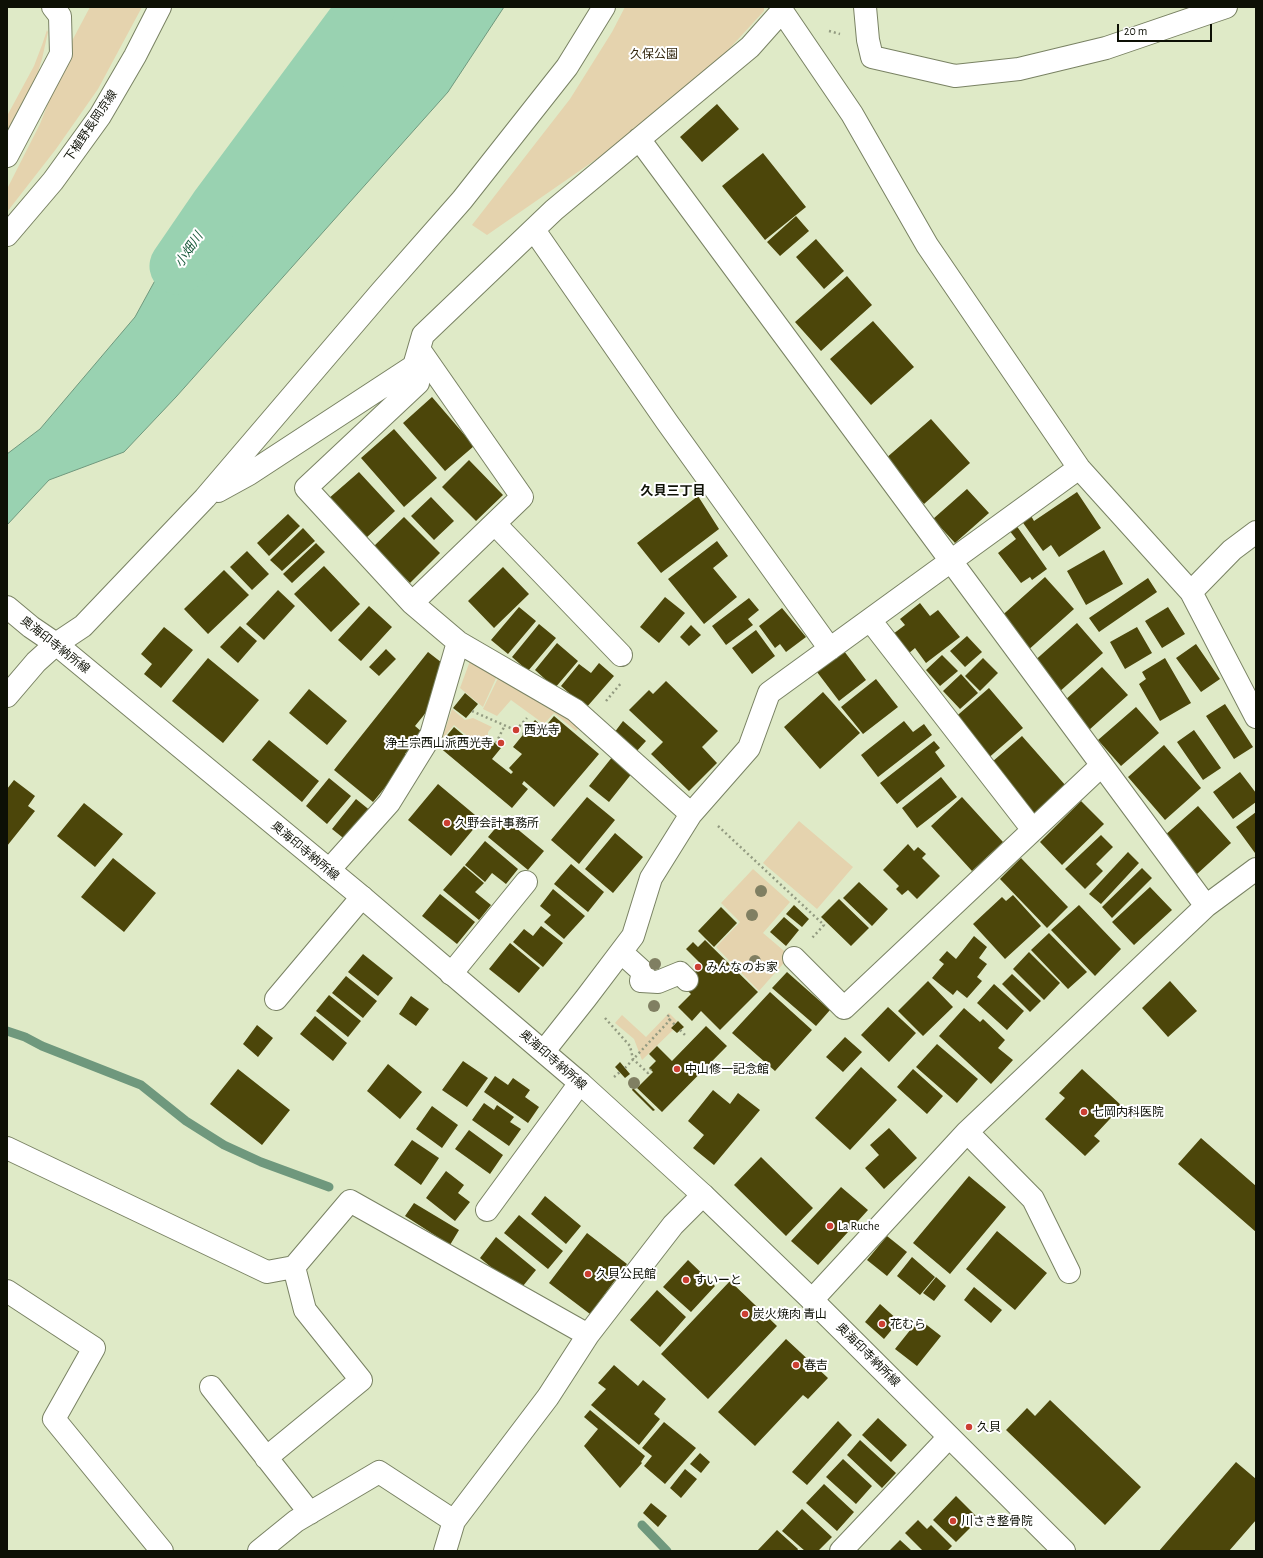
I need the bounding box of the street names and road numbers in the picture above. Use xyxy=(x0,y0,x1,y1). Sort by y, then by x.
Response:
street label: 下植野長岡京線 xyxy=(62,87,120,165)
street label: 奥海印寺納所線 xyxy=(17,613,93,677)
street label: 奥海印寺納所線 xyxy=(268,818,342,884)
street label: 奥海印寺納所線 xyxy=(517,1027,589,1093)
street label: 奥海印寺納所線 xyxy=(833,1320,903,1390)

